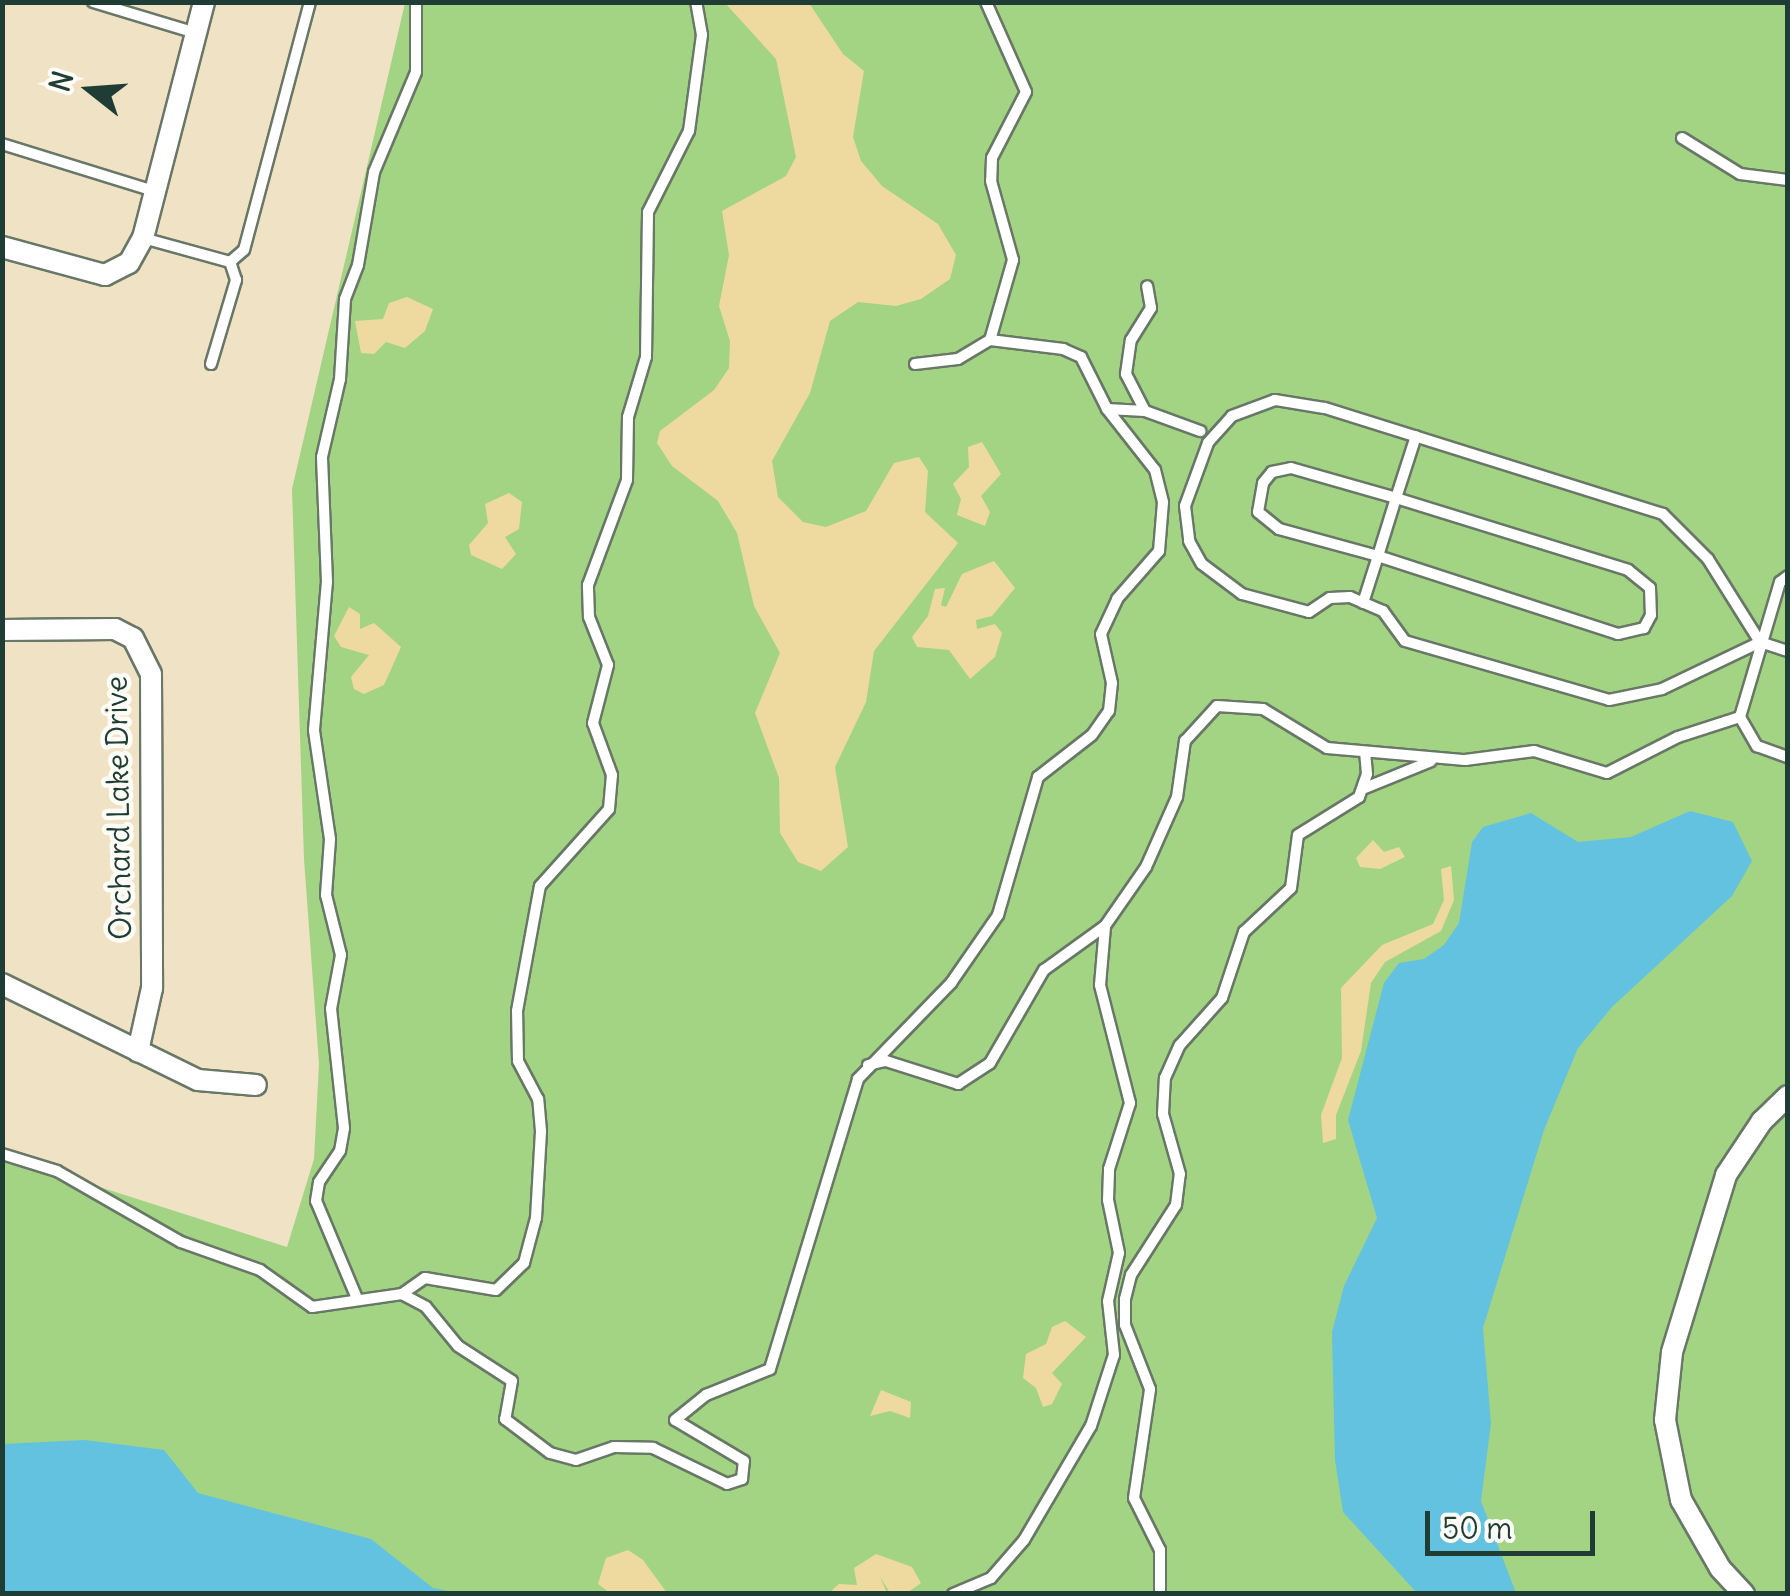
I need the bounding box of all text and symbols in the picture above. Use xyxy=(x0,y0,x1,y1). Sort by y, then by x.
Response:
north arrow xyxy=(40,40,140,140)
text: N xyxy=(41,67,81,96)
street label: Orchard Lake Drive xyxy=(98,676,138,940)
scale bar xyxy=(1430,1491,1600,1553)
text: 50 m xyxy=(1442,1509,1512,1547)

